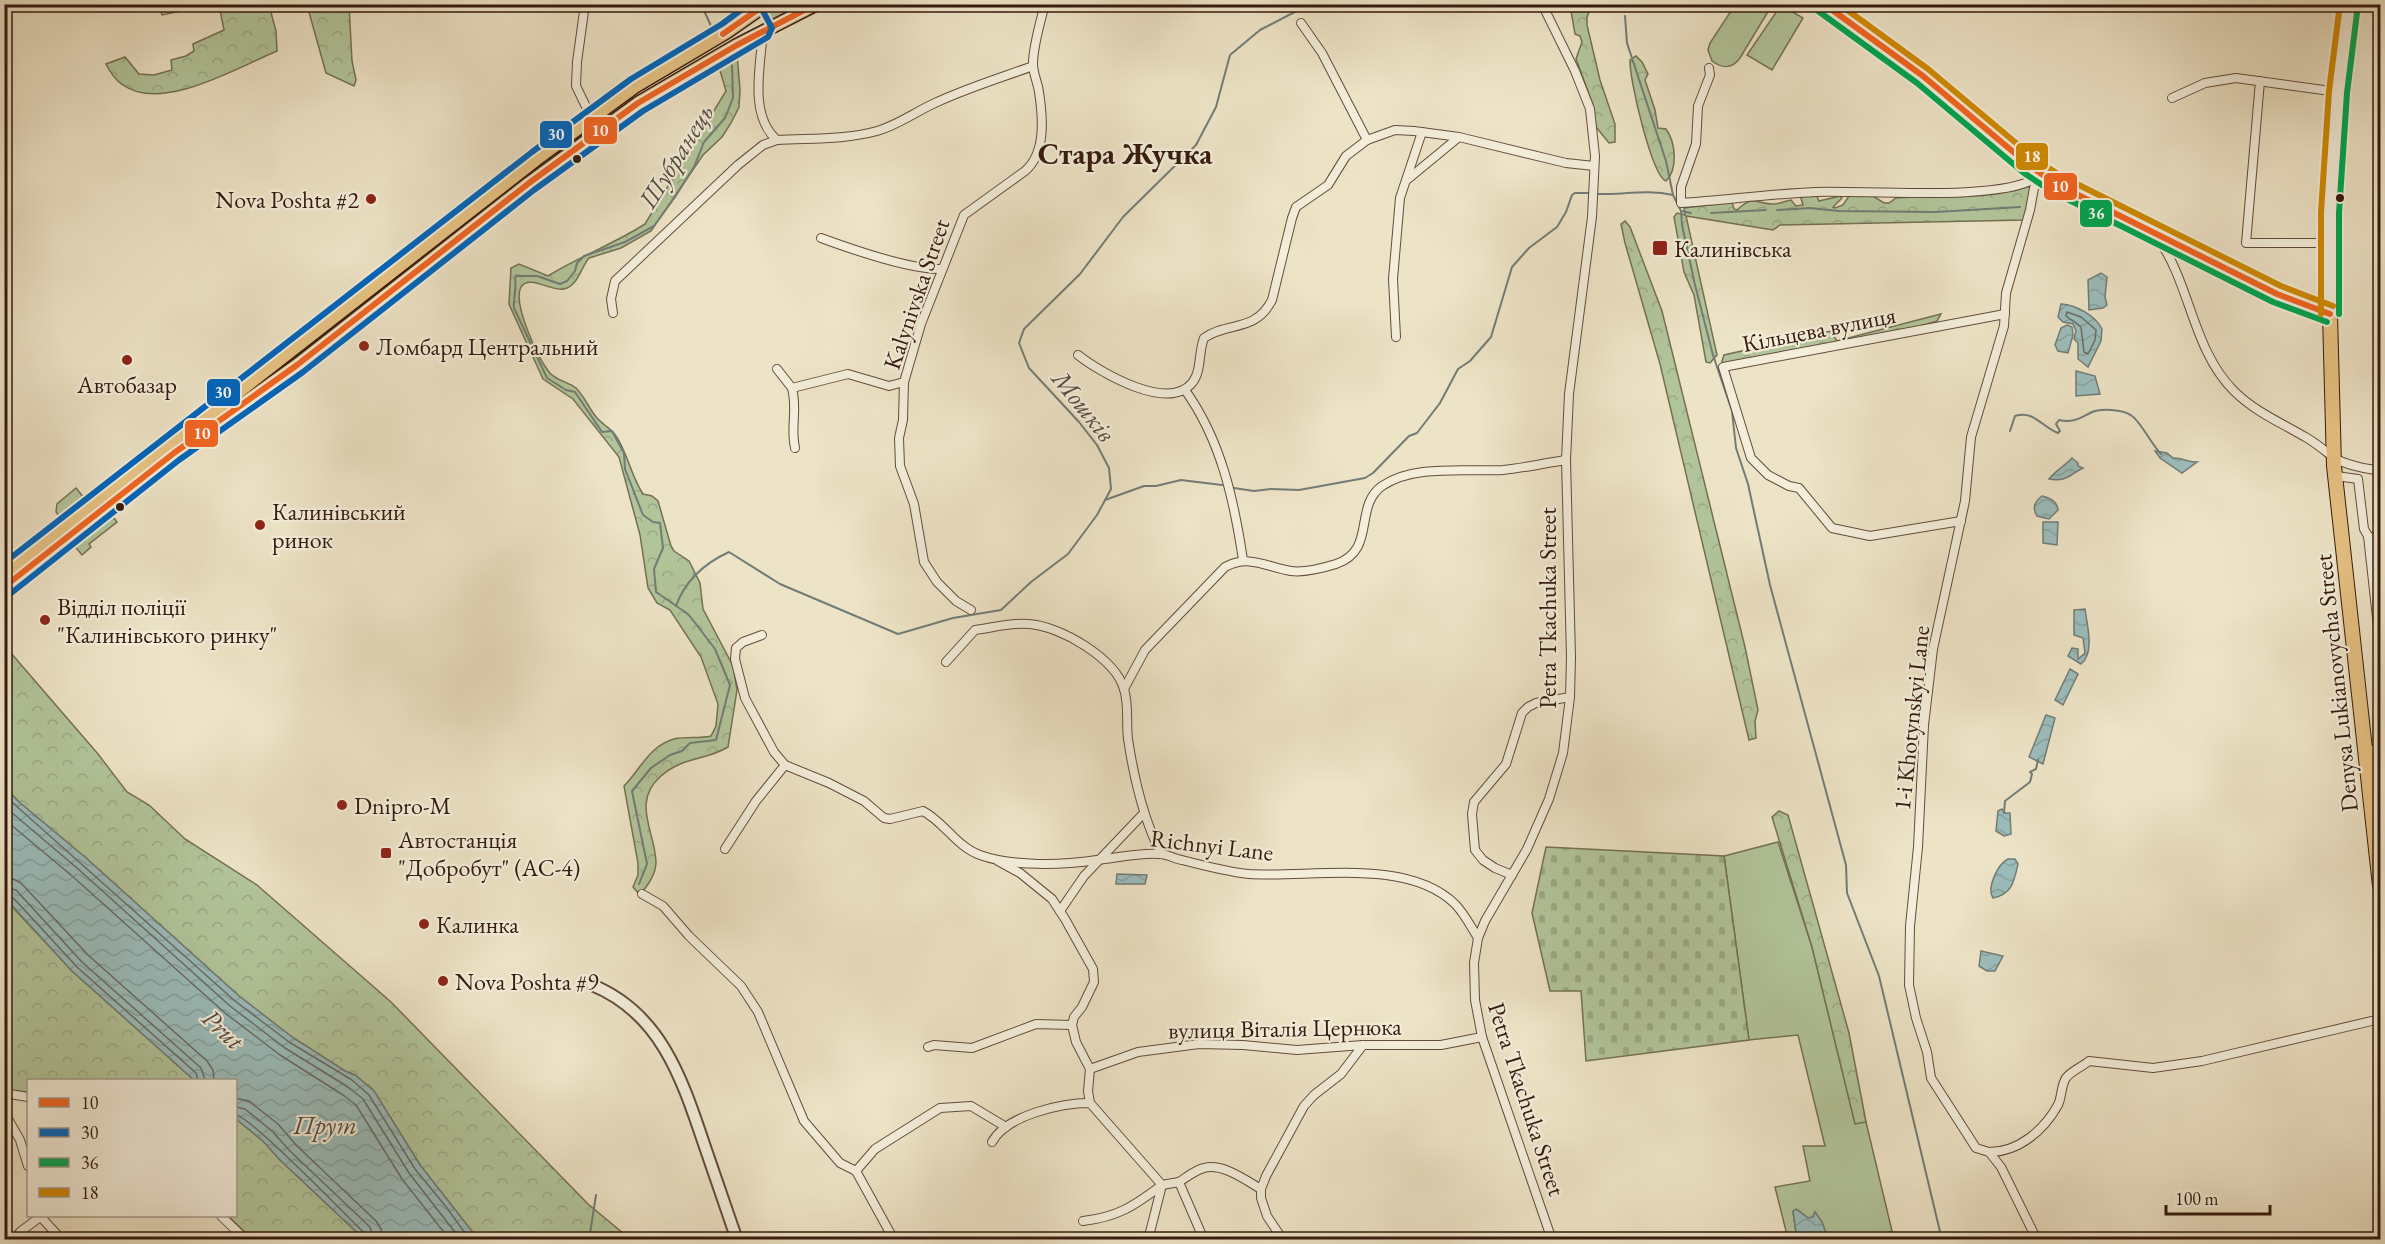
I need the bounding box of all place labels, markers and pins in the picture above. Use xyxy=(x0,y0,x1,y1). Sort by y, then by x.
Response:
unlabelled marker xyxy=(571,153,583,165)
place label: Nova Poshta #2 xyxy=(215,184,359,215)
marker: Nova Poshta #2 xyxy=(364,192,378,206)
unlabelled marker xyxy=(2334,192,2346,204)
place label: Калинівська xyxy=(1674,233,1792,264)
marker: Калинівська xyxy=(1651,239,1669,257)
place label: Ломбард Центральний xyxy=(376,331,599,362)
marker: Ломбард Центральний xyxy=(357,339,371,353)
marker: Автобазар xyxy=(120,353,134,367)
place label: Автобазар xyxy=(76,369,177,400)
place label: Калинівський ринок xyxy=(272,496,406,555)
unlabelled marker xyxy=(114,501,126,513)
marker: Калинівський ринок xyxy=(253,518,267,532)
place label: Відділ поліції "Калинівського ринку" xyxy=(57,591,277,650)
marker: Відділ поліції "Калинівського ринку" xyxy=(38,613,52,627)
place label: Dnipro-M xyxy=(354,790,451,821)
marker: Dnipro-M xyxy=(335,798,349,812)
place label: Автостанція "Добробут" (АС-4) xyxy=(397,824,580,883)
marker: Автостанція "Добробут" (АС-4) xyxy=(379,846,393,860)
place label: Калинка xyxy=(436,909,519,940)
marker: Калинка xyxy=(417,917,431,931)
place label: Nova Poshta #9 xyxy=(455,966,599,997)
marker: Nova Poshta #9 xyxy=(436,974,450,988)

